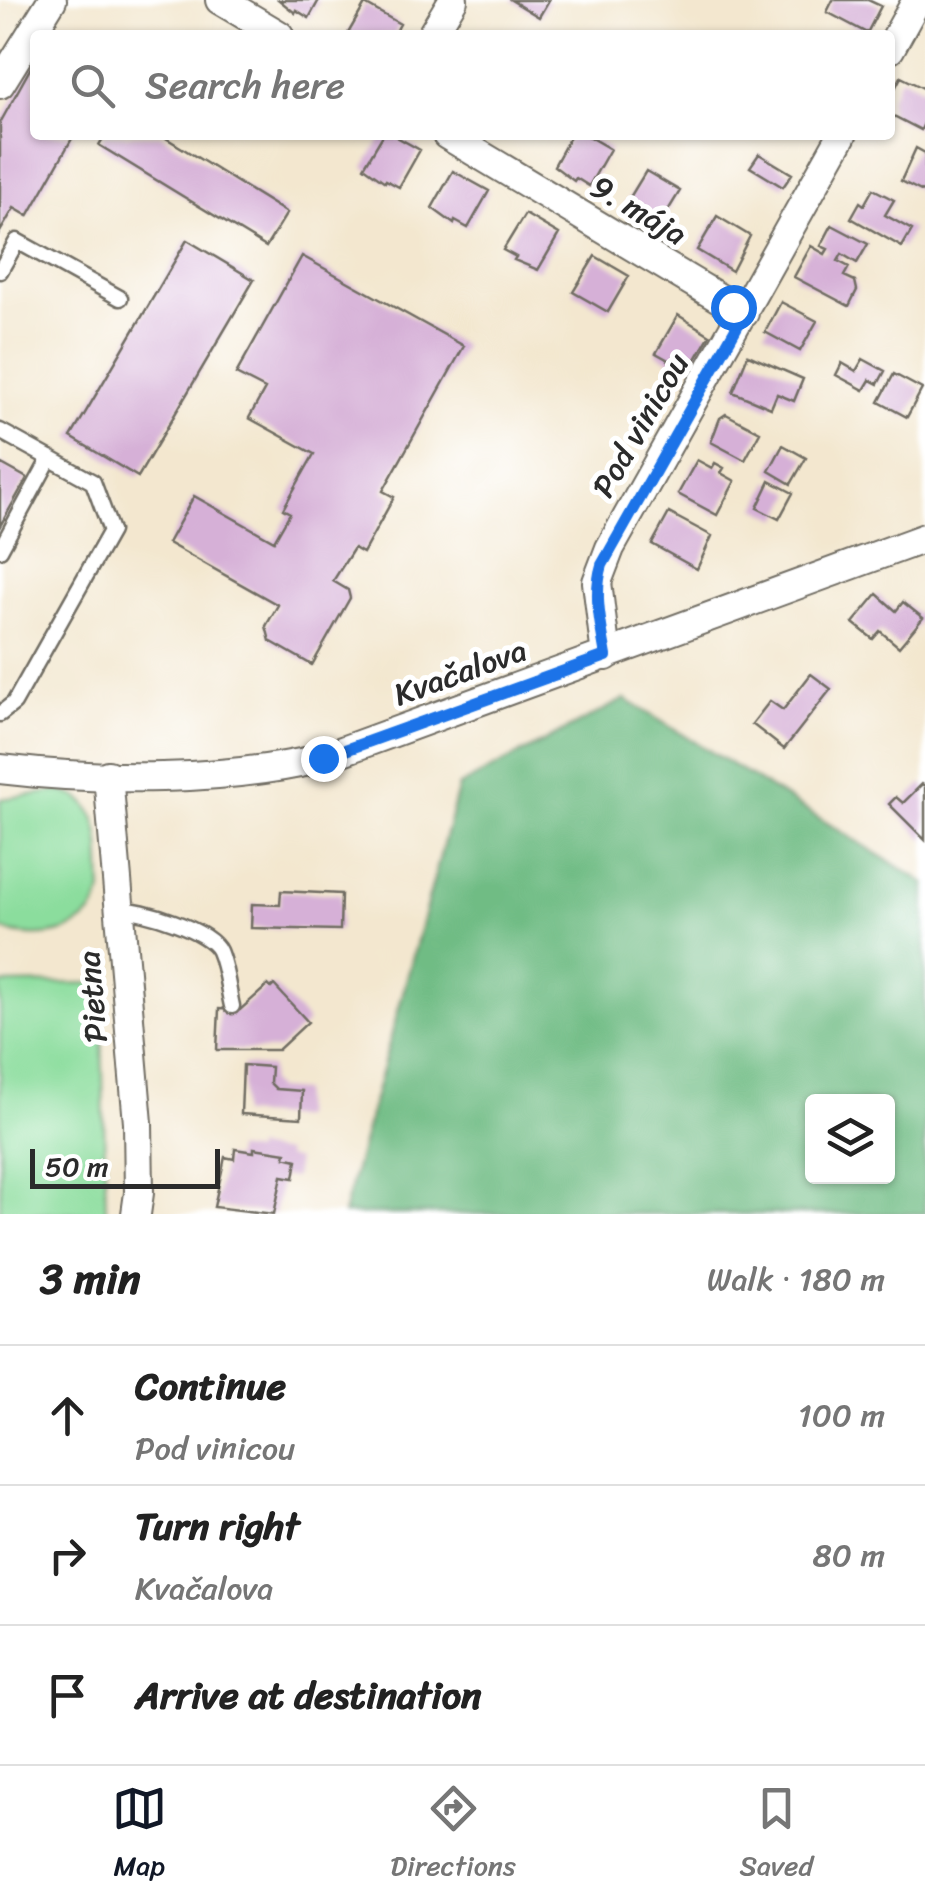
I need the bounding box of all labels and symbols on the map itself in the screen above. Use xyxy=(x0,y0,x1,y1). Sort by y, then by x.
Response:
street label: 9. mája xyxy=(579,159,698,262)
route start xyxy=(711,285,757,331)
street label: Pod vinicou xyxy=(576,342,705,509)
street label: Kvačalova xyxy=(385,622,535,723)
route end xyxy=(301,736,347,782)
street label: Pietna xyxy=(60,949,125,1045)
scale bar xyxy=(30,1144,220,1188)

